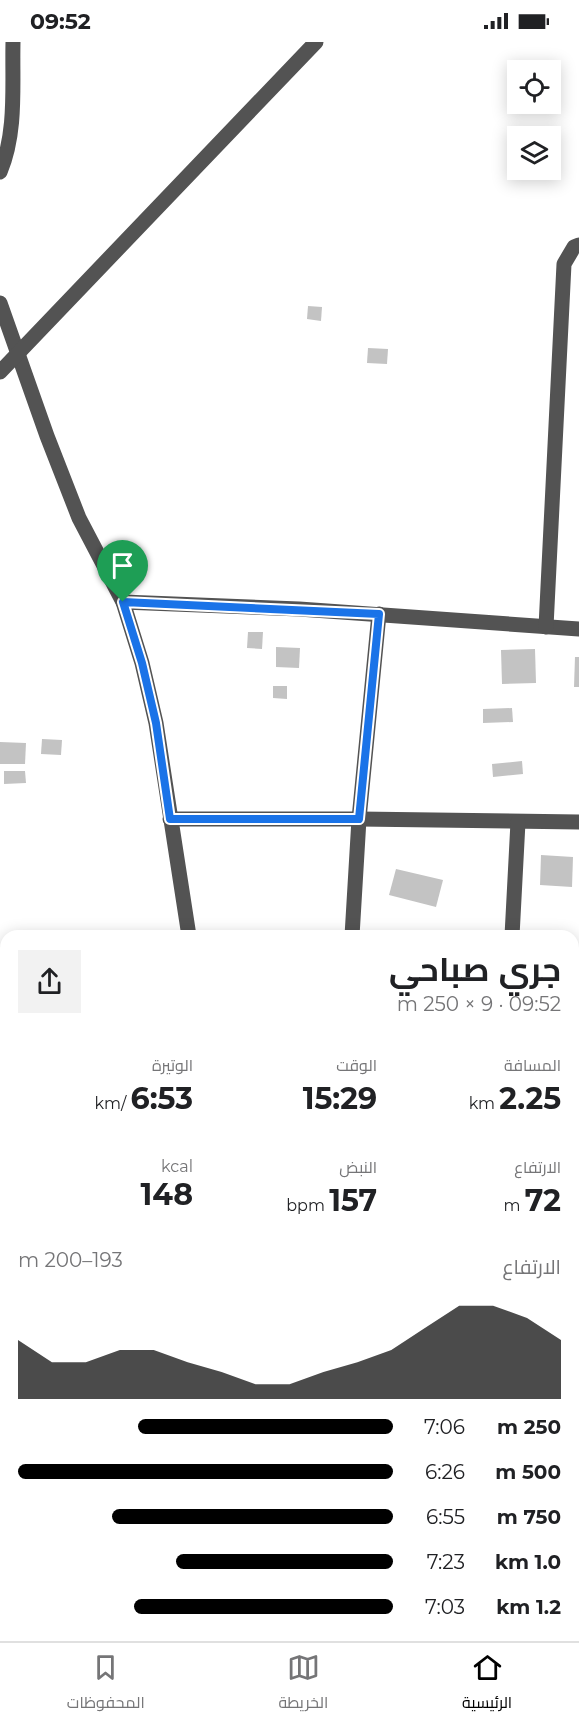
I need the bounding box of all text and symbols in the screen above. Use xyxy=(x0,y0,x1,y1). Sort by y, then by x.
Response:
text: 09:52 xyxy=(30,8,91,35)
map controls xyxy=(507,60,561,180)
button: locate xyxy=(507,60,561,114)
button: layers xyxy=(507,126,561,180)
pin xyxy=(97,540,148,602)
icon: arrive xyxy=(106,549,139,582)
text: جري صباحي xyxy=(389,949,561,989)
button: share xyxy=(18,950,81,1013)
text: 09:52 · 9 × 250 m xyxy=(397,992,561,1016)
text: الوتيرة xyxy=(152,1056,193,1075)
text: الوقت xyxy=(336,1056,377,1075)
text: المسافة xyxy=(504,1056,561,1075)
text: 6:53 xyxy=(131,1080,193,1117)
text: 15:29 xyxy=(303,1080,377,1117)
text: 2.25 xyxy=(499,1080,561,1117)
text: /km xyxy=(95,1094,131,1113)
text: km xyxy=(469,1094,499,1113)
text: kcal xyxy=(161,1157,193,1176)
text: النبض xyxy=(339,1158,377,1177)
text: الارتفاع xyxy=(514,1158,561,1177)
text: 148 xyxy=(140,1176,193,1213)
text: 157 xyxy=(329,1182,377,1219)
text: 72 xyxy=(525,1182,561,1219)
text: bpm xyxy=(286,1196,329,1215)
text: m xyxy=(504,1196,525,1215)
text: 193–200 m xyxy=(18,1248,123,1272)
text: الارتفاع xyxy=(502,1255,561,1279)
text: 7:06 xyxy=(424,1415,465,1439)
text: 250 m xyxy=(497,1415,561,1439)
text: 6:26 xyxy=(425,1460,465,1484)
text: 500 m xyxy=(495,1460,561,1484)
text: 6:55 xyxy=(426,1505,465,1529)
text: 750 m xyxy=(497,1505,561,1529)
text: 7:23 xyxy=(427,1550,465,1574)
text: 1.0 km xyxy=(495,1550,561,1574)
text: 7:03 xyxy=(425,1595,465,1619)
text: 1.2 km xyxy=(496,1595,561,1619)
tab: المحفوظات xyxy=(67,1651,145,1717)
tab: الخريطة xyxy=(278,1651,328,1717)
tab: الرئيسية xyxy=(462,1651,512,1717)

